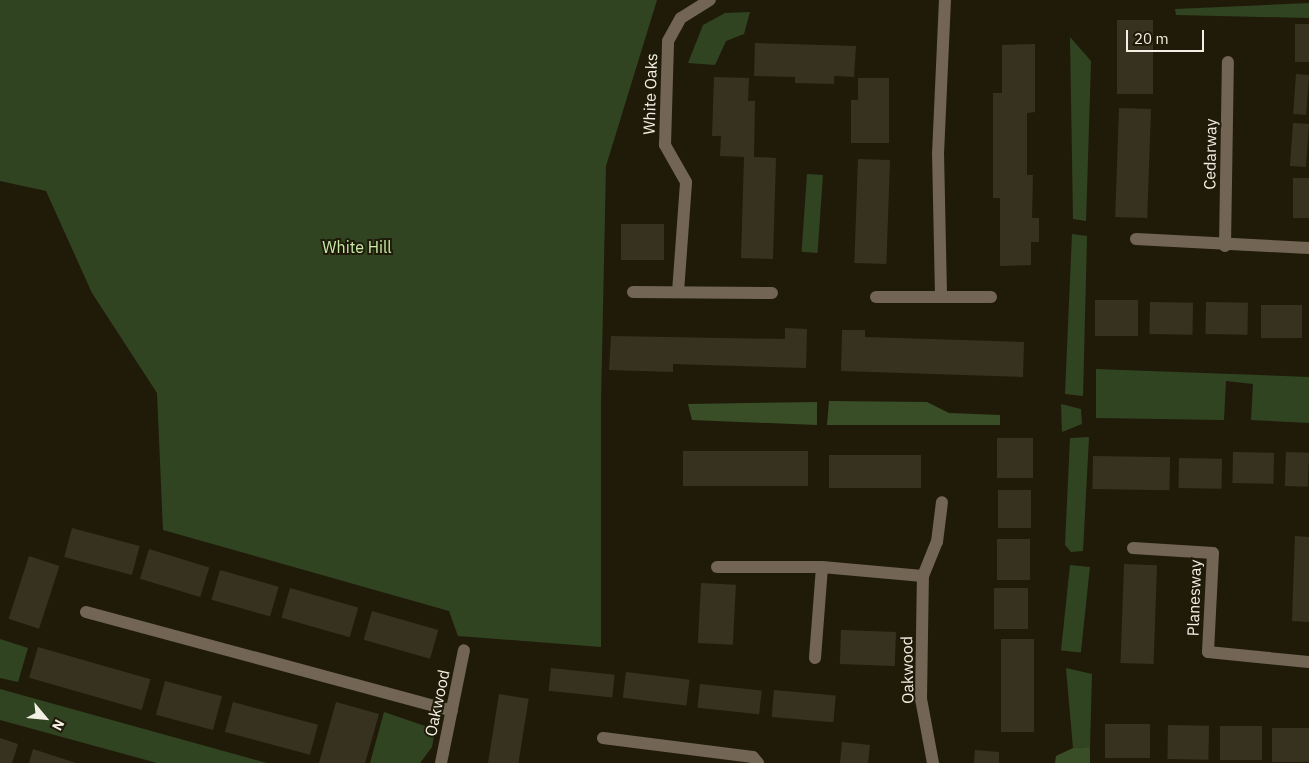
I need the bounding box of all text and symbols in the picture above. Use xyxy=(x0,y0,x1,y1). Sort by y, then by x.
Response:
scale bar xyxy=(1129,20,1206,52)
text: 20 m xyxy=(1134,29,1169,48)
street label: White Oaks xyxy=(639,53,661,135)
street label: Cedarway xyxy=(1200,118,1220,190)
park label: White Hill xyxy=(322,237,392,257)
street label: Planesway xyxy=(1183,559,1205,637)
street label: Oakwood xyxy=(897,636,917,704)
street label: Oakwood xyxy=(421,668,453,738)
north arrow xyxy=(20,693,70,743)
text: N xyxy=(48,716,69,734)

